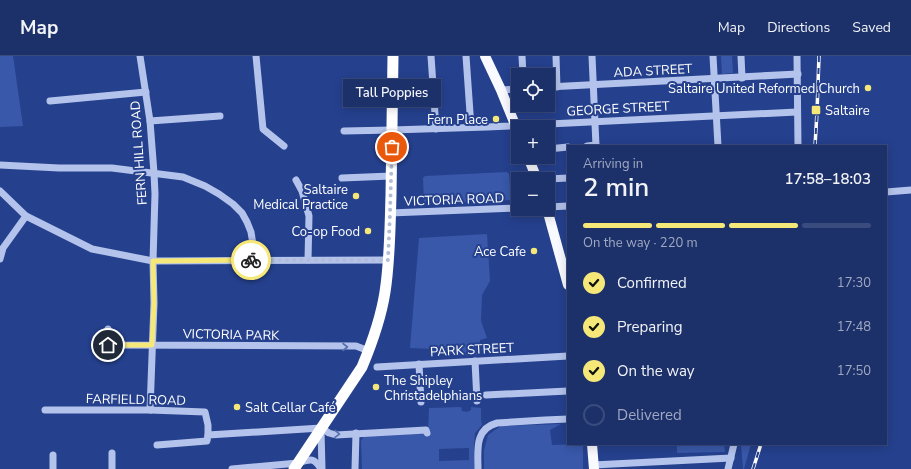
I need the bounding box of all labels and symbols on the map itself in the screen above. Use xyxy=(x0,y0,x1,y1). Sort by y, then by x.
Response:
street label: ADA STREET xyxy=(613,60,693,82)
callout: Tall Poppies xyxy=(343,79,441,107)
place label: Saltaire United Reformed Church xyxy=(668,80,860,98)
marker: Saltaire United Reformed Church xyxy=(863,83,873,93)
street label: GEORGE STREET xyxy=(566,97,670,121)
street label: FERN HILL ROAD xyxy=(126,100,152,206)
place label: Saltaire xyxy=(825,102,870,120)
marker: Saltaire xyxy=(810,104,822,116)
place label: Fern Place xyxy=(427,111,488,129)
marker: Fern Place xyxy=(491,114,501,124)
pin xyxy=(375,130,409,164)
place label: Saltaire Medical Practice xyxy=(253,181,348,214)
street label: VICTORIA ROAD xyxy=(402,189,505,211)
marker: Saltaire Medical Practice xyxy=(351,191,361,201)
place label: Co-op Food xyxy=(292,223,360,241)
marker: Co-op Food xyxy=(363,226,373,236)
courier xyxy=(231,240,271,280)
place label: Ace Cafe xyxy=(474,243,526,261)
marker: Ace Cafe xyxy=(529,246,539,256)
street label: VICTORIA PARK xyxy=(182,325,280,345)
pin xyxy=(91,328,125,362)
street label: PARK STREET xyxy=(430,339,515,361)
one-way arrow xyxy=(342,343,348,351)
place label: The Shipley Christadelphians xyxy=(384,372,482,405)
marker: The Shipley Christadelphians xyxy=(371,382,381,392)
street label: FARFIELD ROAD xyxy=(86,390,186,410)
place label: Salt Cellar Café xyxy=(245,399,336,417)
marker: Salt Cellar Café xyxy=(232,402,242,412)
one-way arrow xyxy=(334,430,340,438)

